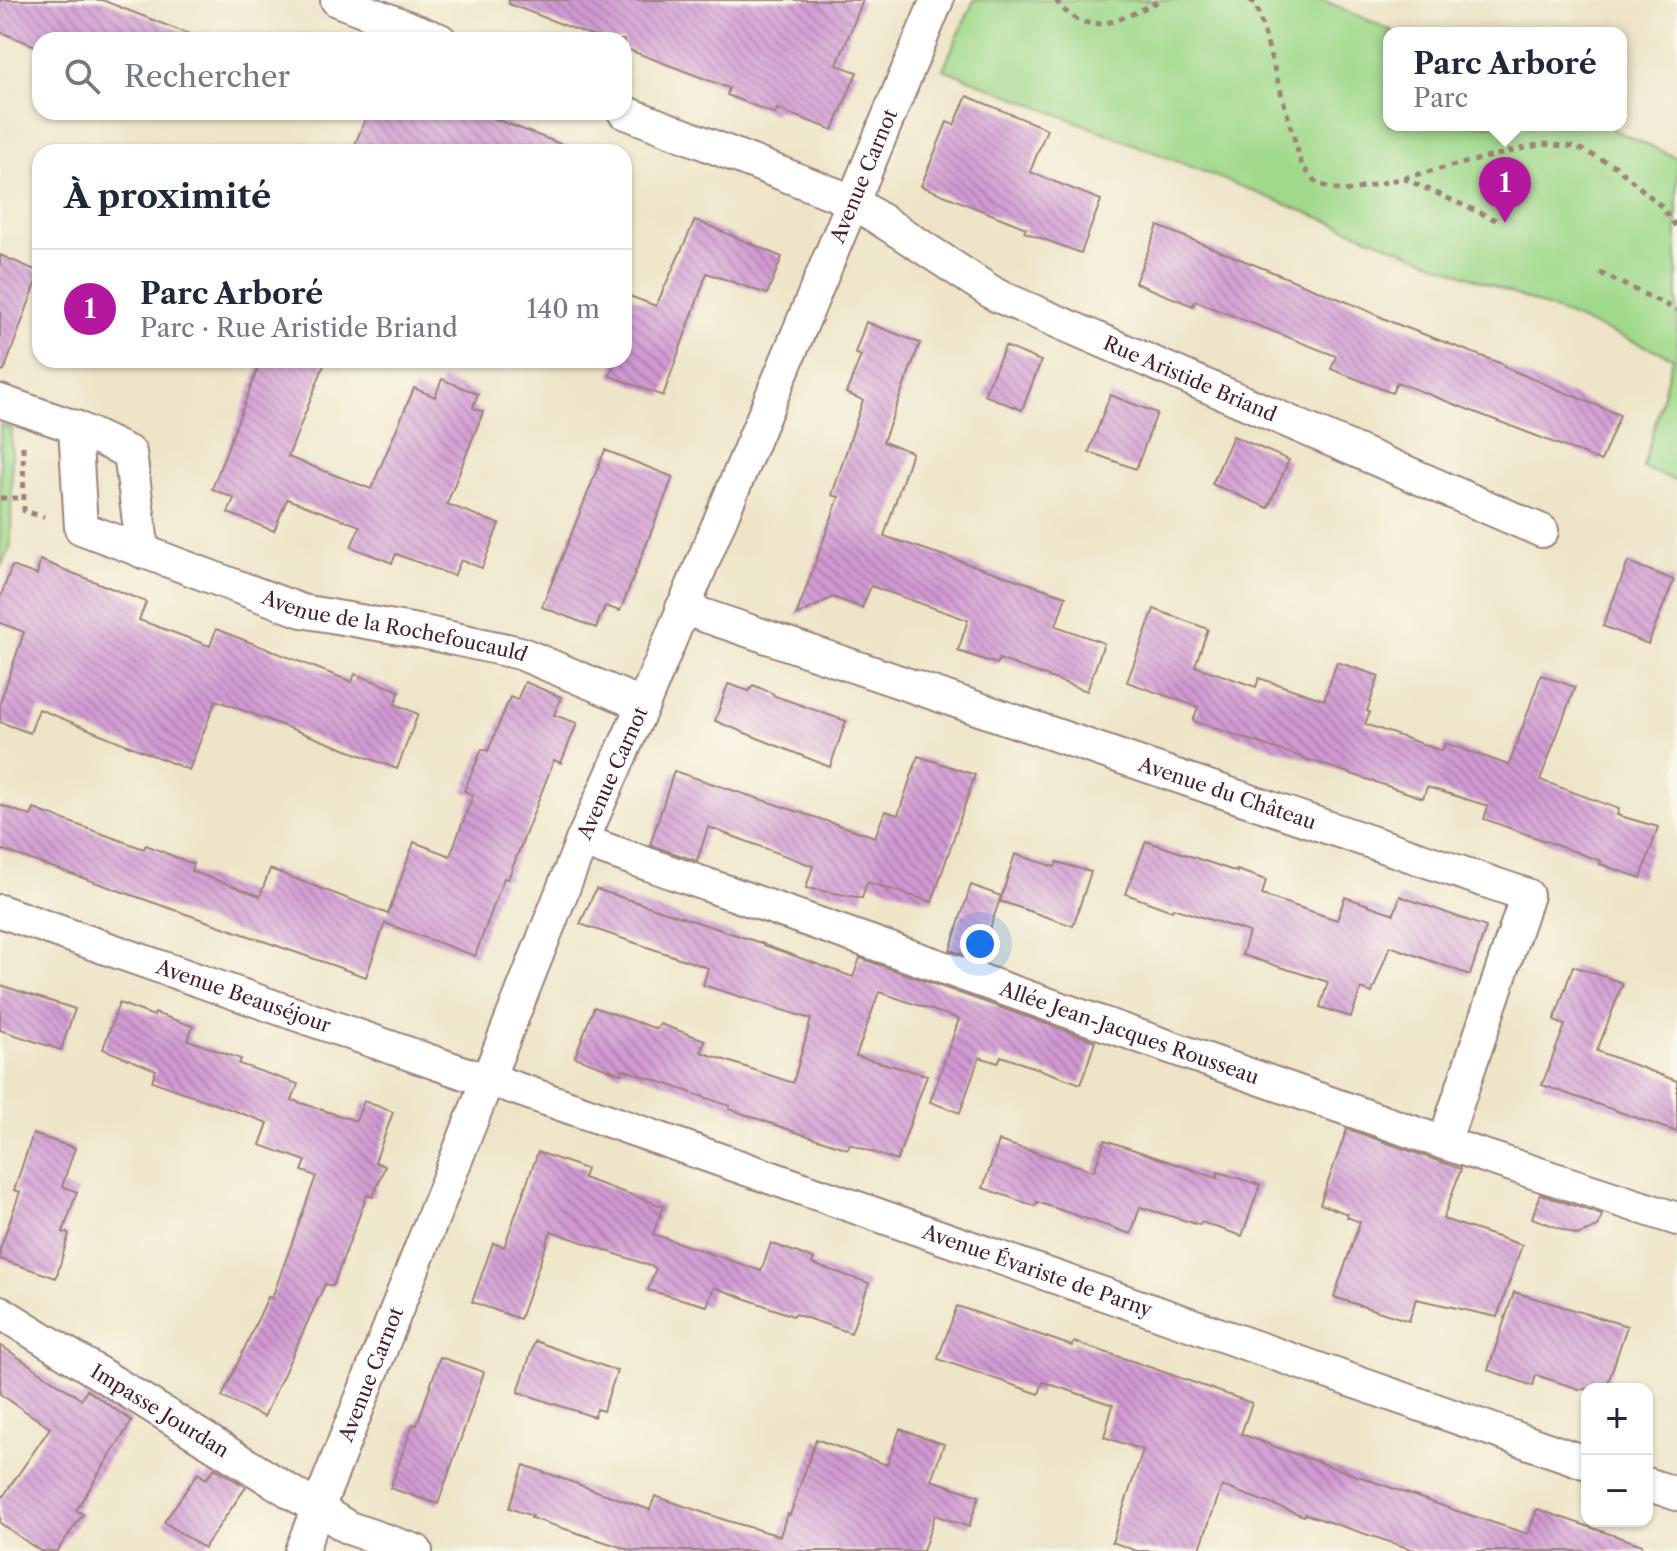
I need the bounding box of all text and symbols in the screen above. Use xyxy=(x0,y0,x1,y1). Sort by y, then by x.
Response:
popup xyxy=(1383,27,1627,131)
search box xyxy=(32,32,632,120)
text: Parc Arboré xyxy=(1413,45,1597,82)
icon: search xyxy=(60,54,104,98)
text: Rechercher xyxy=(124,58,290,95)
text: Parc xyxy=(1413,82,1468,114)
street label: Avenue Carnot xyxy=(825,105,902,247)
pin: 1 xyxy=(1479,157,1531,223)
text: À proximité xyxy=(64,175,271,217)
text: Parc Arboré xyxy=(140,275,323,312)
text: 1 xyxy=(84,293,96,325)
text: 140 m xyxy=(526,293,600,325)
text: Parc · Rue Aristide Briand xyxy=(140,312,458,344)
street label: Rue Aristide Briand xyxy=(1100,331,1280,427)
street label: Avenue de la Rochefoucauld xyxy=(257,585,531,667)
street label: Avenue Carnot xyxy=(572,703,653,844)
street label: Avenue du Château xyxy=(1135,752,1319,835)
your location xyxy=(960,924,1000,964)
street label: Avenue Beauséjour xyxy=(152,954,335,1038)
street label: Allée Jean-Jacques Rousseau xyxy=(996,976,1262,1089)
street label: Avenue Évariste de Parny xyxy=(918,1219,1156,1322)
street label: Avenue Carnot xyxy=(333,1304,408,1446)
street label: Impasse Jourdan xyxy=(86,1359,234,1463)
map controls xyxy=(1581,1383,1653,1527)
button: + xyxy=(1581,1383,1653,1455)
button: − xyxy=(1581,1455,1653,1527)

